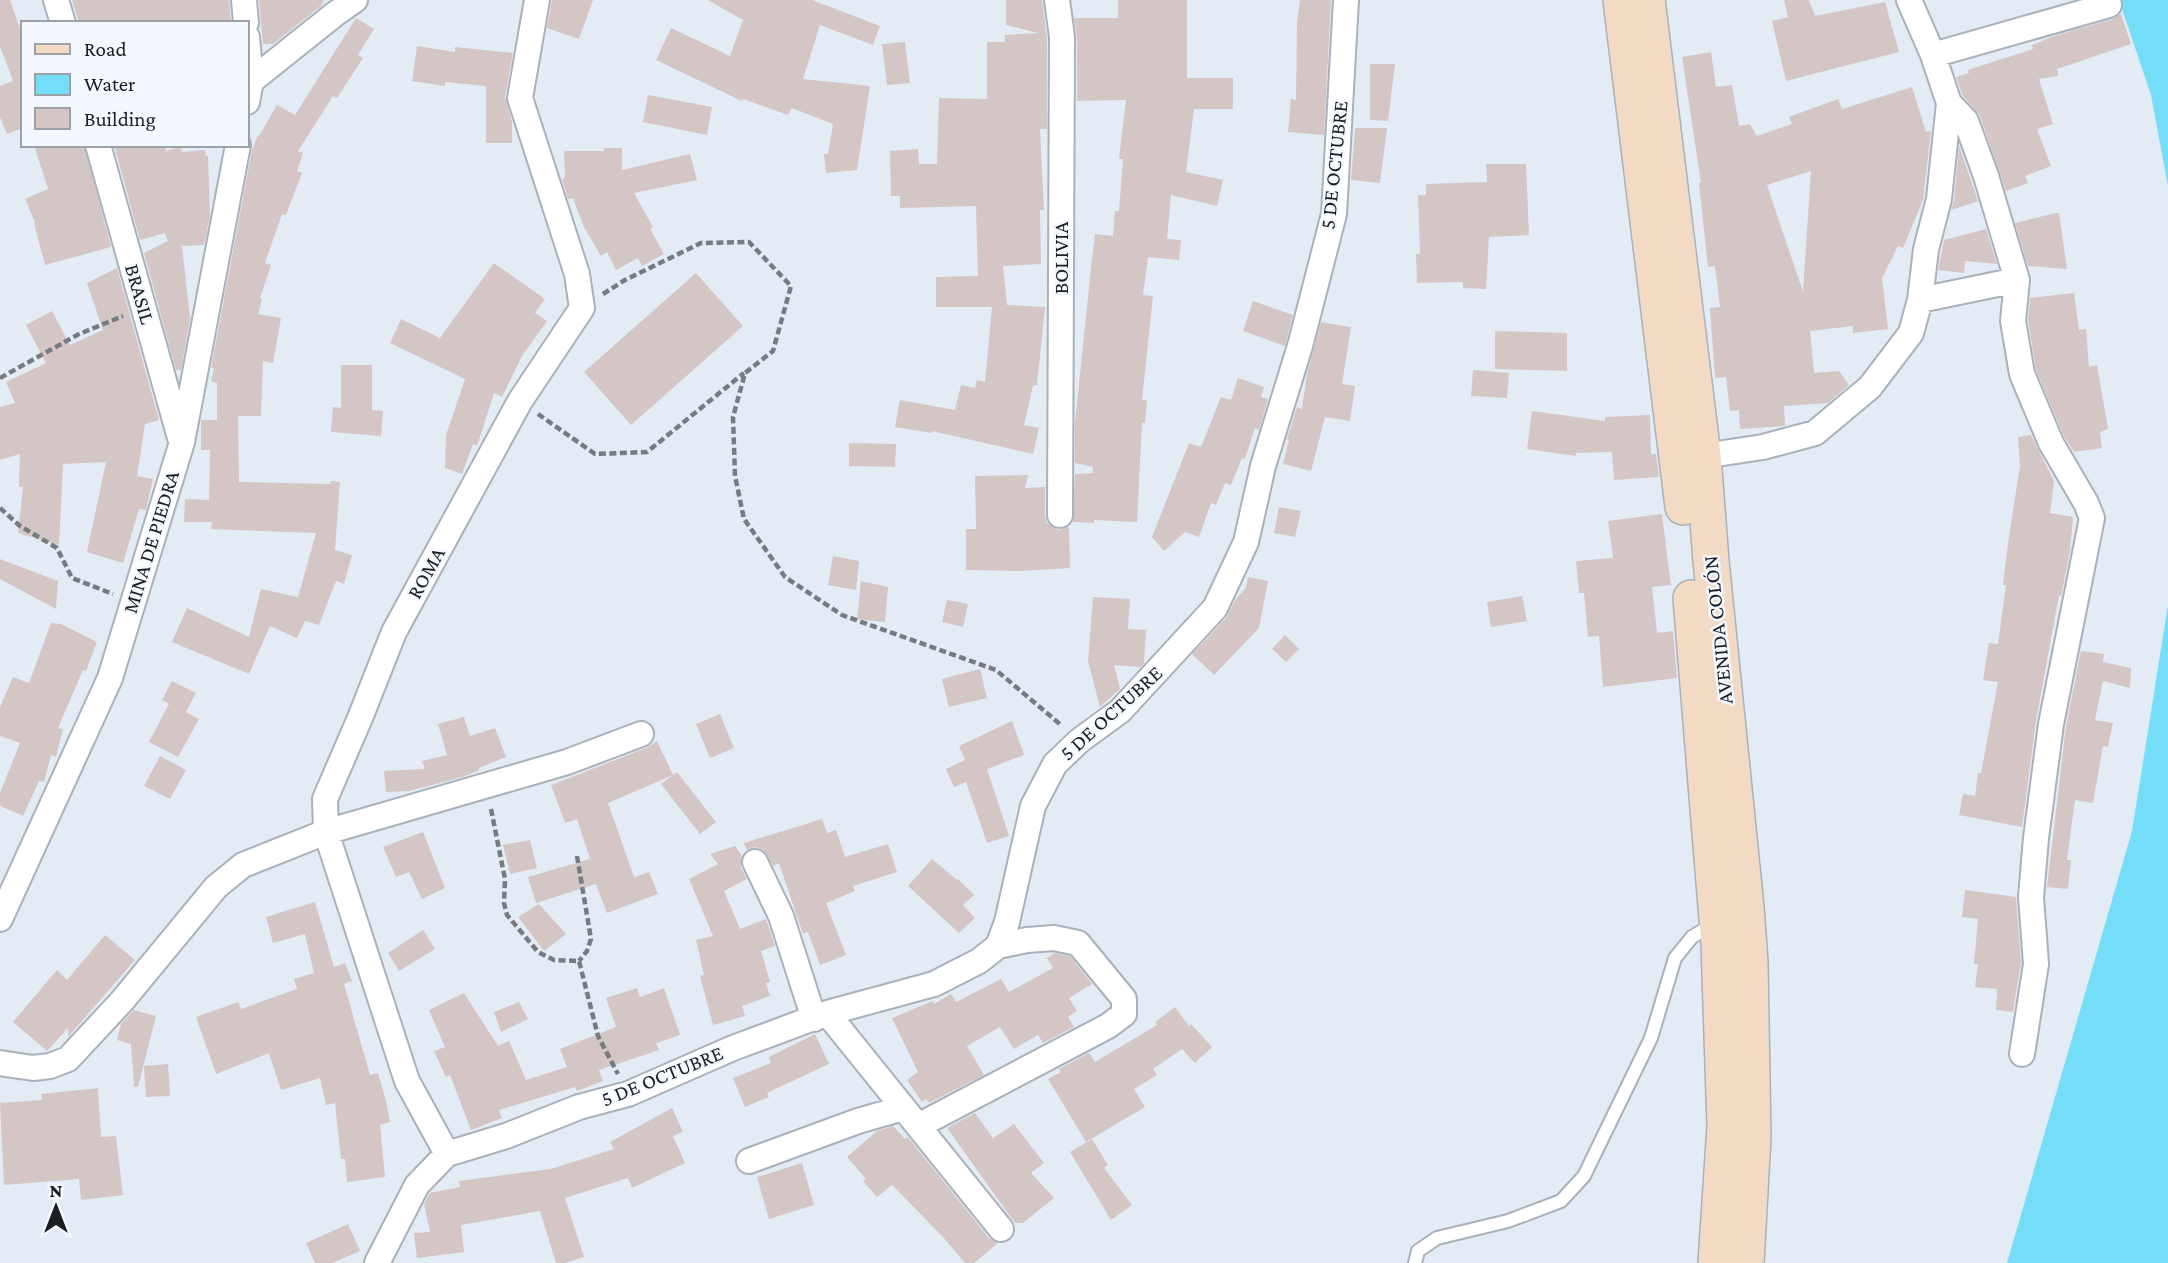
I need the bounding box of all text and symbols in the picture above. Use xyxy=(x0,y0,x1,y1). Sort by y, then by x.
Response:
legend xyxy=(21,21,248,147)
text: Road xyxy=(84,37,127,61)
text: Water xyxy=(84,72,136,96)
street label: 5 DE OCTUBRE xyxy=(1315,100,1353,230)
text: Building xyxy=(84,107,156,131)
street label: BOLIVIA xyxy=(1049,222,1073,294)
street label: BRASIL xyxy=(120,261,160,327)
street label: MINA DE PIEDRA xyxy=(118,468,184,616)
street label: ROMA xyxy=(402,543,450,603)
street label: AVENIDA COLÓN xyxy=(1698,554,1738,706)
street label: 5 DE OCTUBRE xyxy=(1055,661,1167,765)
street label: 5 DE OCTUBRE xyxy=(598,1041,726,1111)
north arrow xyxy=(21,1172,91,1242)
text: N xyxy=(50,1180,63,1201)

